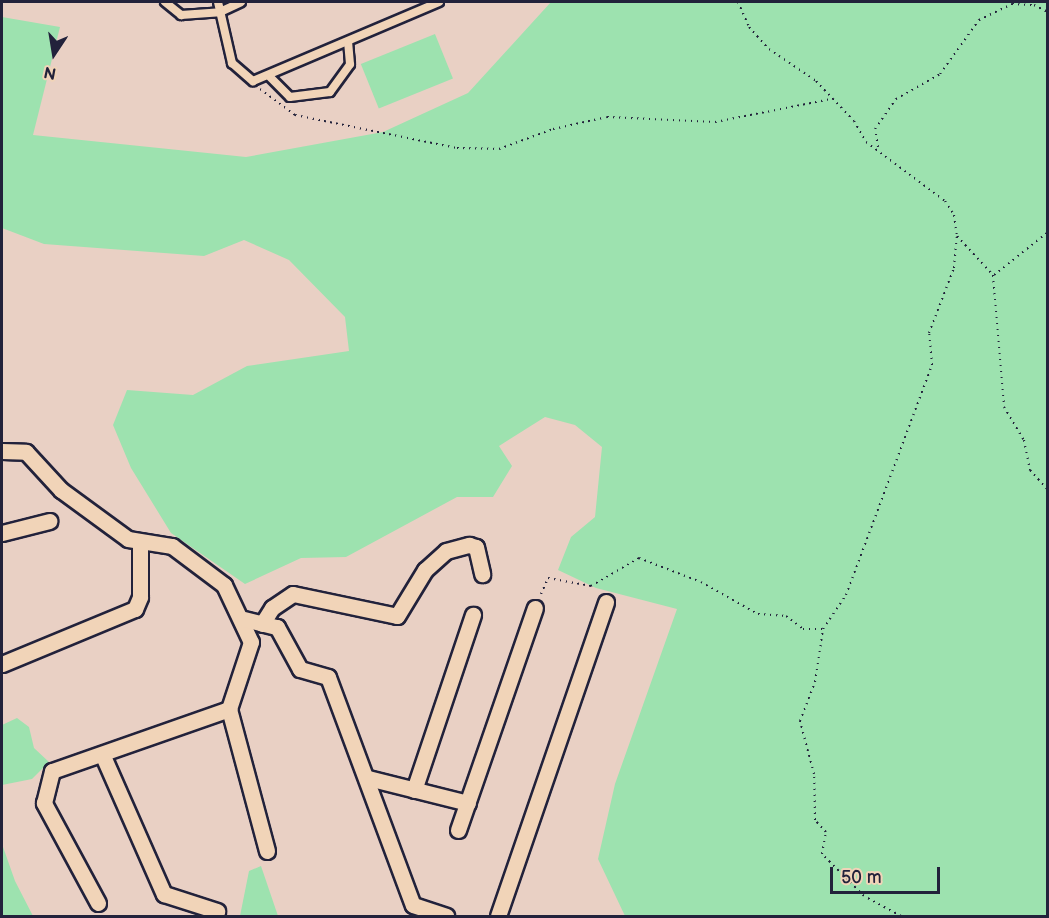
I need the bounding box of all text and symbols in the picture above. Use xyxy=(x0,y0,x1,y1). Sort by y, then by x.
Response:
north arrow xyxy=(24,24,84,84)
text: N xyxy=(42,62,58,83)
scale bar xyxy=(833,855,942,893)
text: 50 m xyxy=(841,867,882,888)

